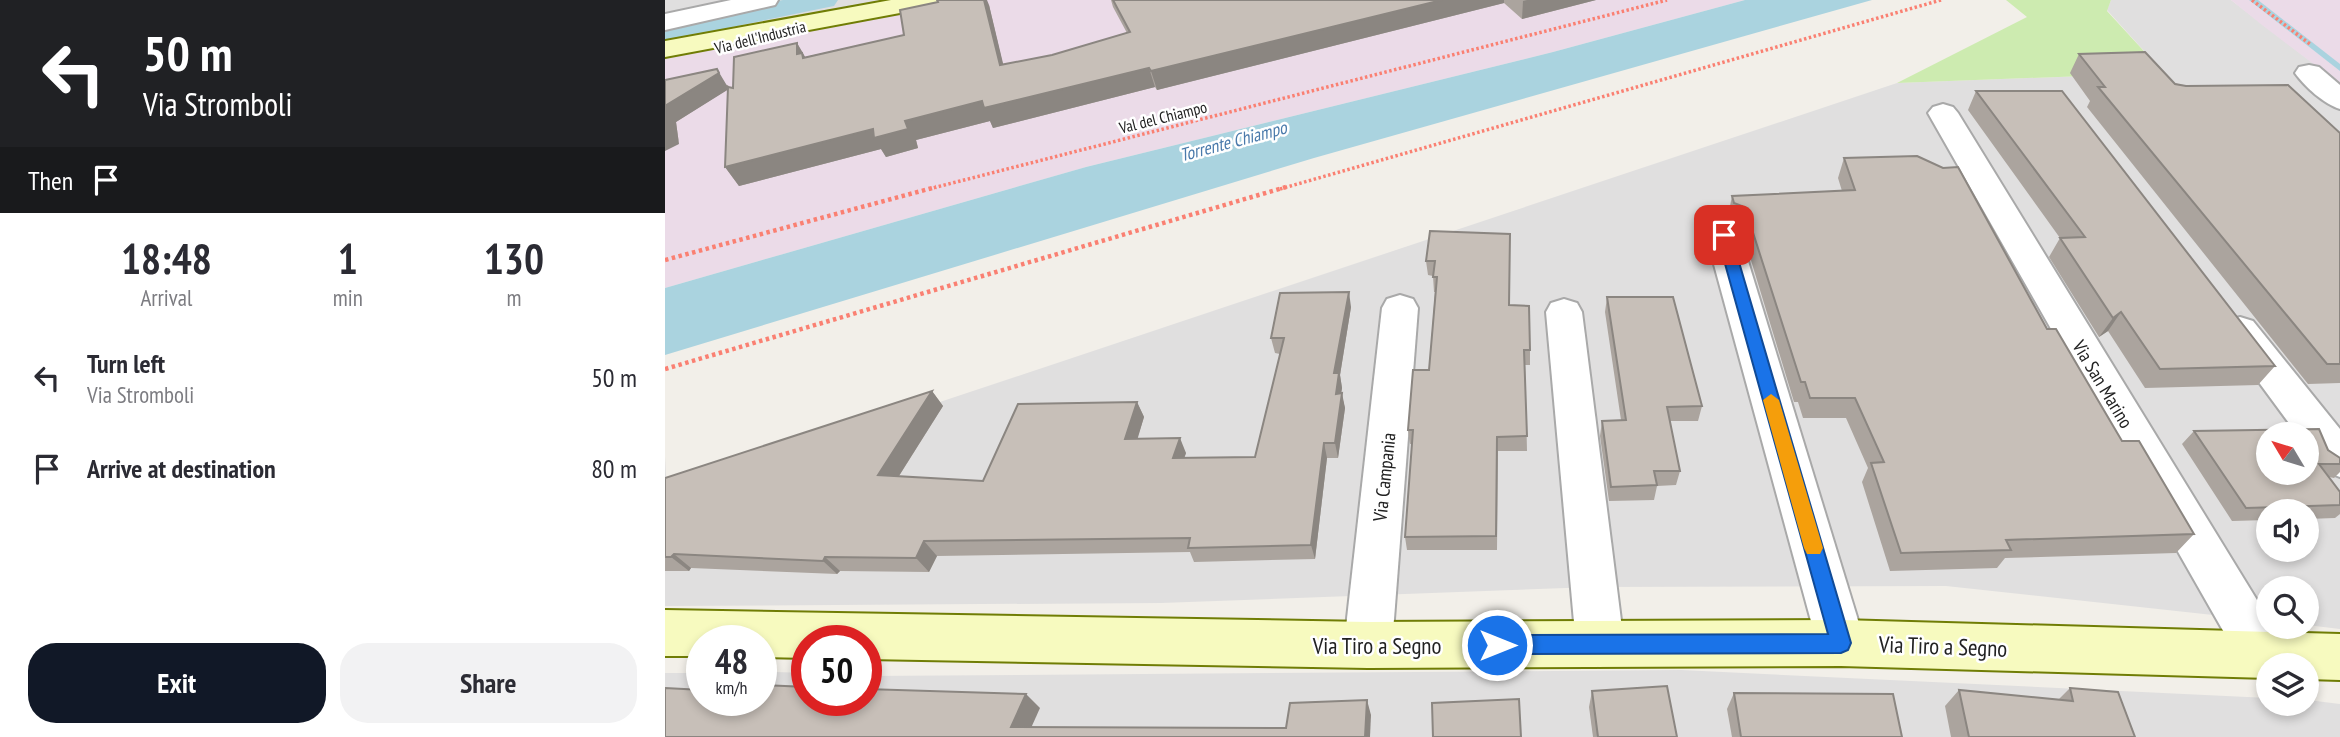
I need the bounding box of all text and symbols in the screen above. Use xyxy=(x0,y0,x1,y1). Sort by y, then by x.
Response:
street label: Via dell'Industria xyxy=(711,16,808,58)
text: 50 m xyxy=(143,21,232,85)
icon: left xyxy=(28,28,119,119)
text: Via Stromboli xyxy=(143,83,292,125)
street label: Val del Chiampo xyxy=(1116,96,1209,138)
water label: Torrente Chiampo xyxy=(1177,115,1290,166)
icon: arrive xyxy=(87,161,125,199)
text: Then xyxy=(28,164,73,197)
pin xyxy=(1694,205,1754,265)
icon: arrive xyxy=(1705,216,1743,254)
text: 18:48 xyxy=(121,231,212,286)
text: 1 xyxy=(338,231,358,286)
text: 130 xyxy=(484,231,544,286)
text: Arrival xyxy=(140,283,192,312)
text: min xyxy=(333,283,363,312)
text: m xyxy=(506,283,521,312)
street label: Via San Marino xyxy=(2067,335,2139,432)
text: Turn left xyxy=(87,347,165,380)
icon: left xyxy=(28,359,66,397)
text: 50 m xyxy=(591,361,637,394)
text: Via Stromboli xyxy=(87,380,194,409)
north arrow xyxy=(2256,422,2319,485)
map controls xyxy=(2256,422,2319,716)
street label: Via Campania xyxy=(1367,432,1401,523)
icon: arrive xyxy=(28,450,66,488)
text: Arrive at destination xyxy=(87,452,276,485)
text: 80 m xyxy=(591,452,637,485)
button: sound xyxy=(2256,499,2319,562)
button: search xyxy=(2256,576,2319,639)
position arrow xyxy=(1460,608,1534,682)
speed limit sign: 50 xyxy=(791,625,882,716)
street label: Via Tiro a Segno xyxy=(1877,629,2008,663)
street label: Via Tiro a Segno xyxy=(1312,631,1441,660)
text: 48 xyxy=(715,638,748,684)
button: Exit xyxy=(28,643,326,723)
button: Share xyxy=(340,643,637,723)
button: layers xyxy=(2256,653,2319,716)
text: km/h xyxy=(716,676,747,699)

